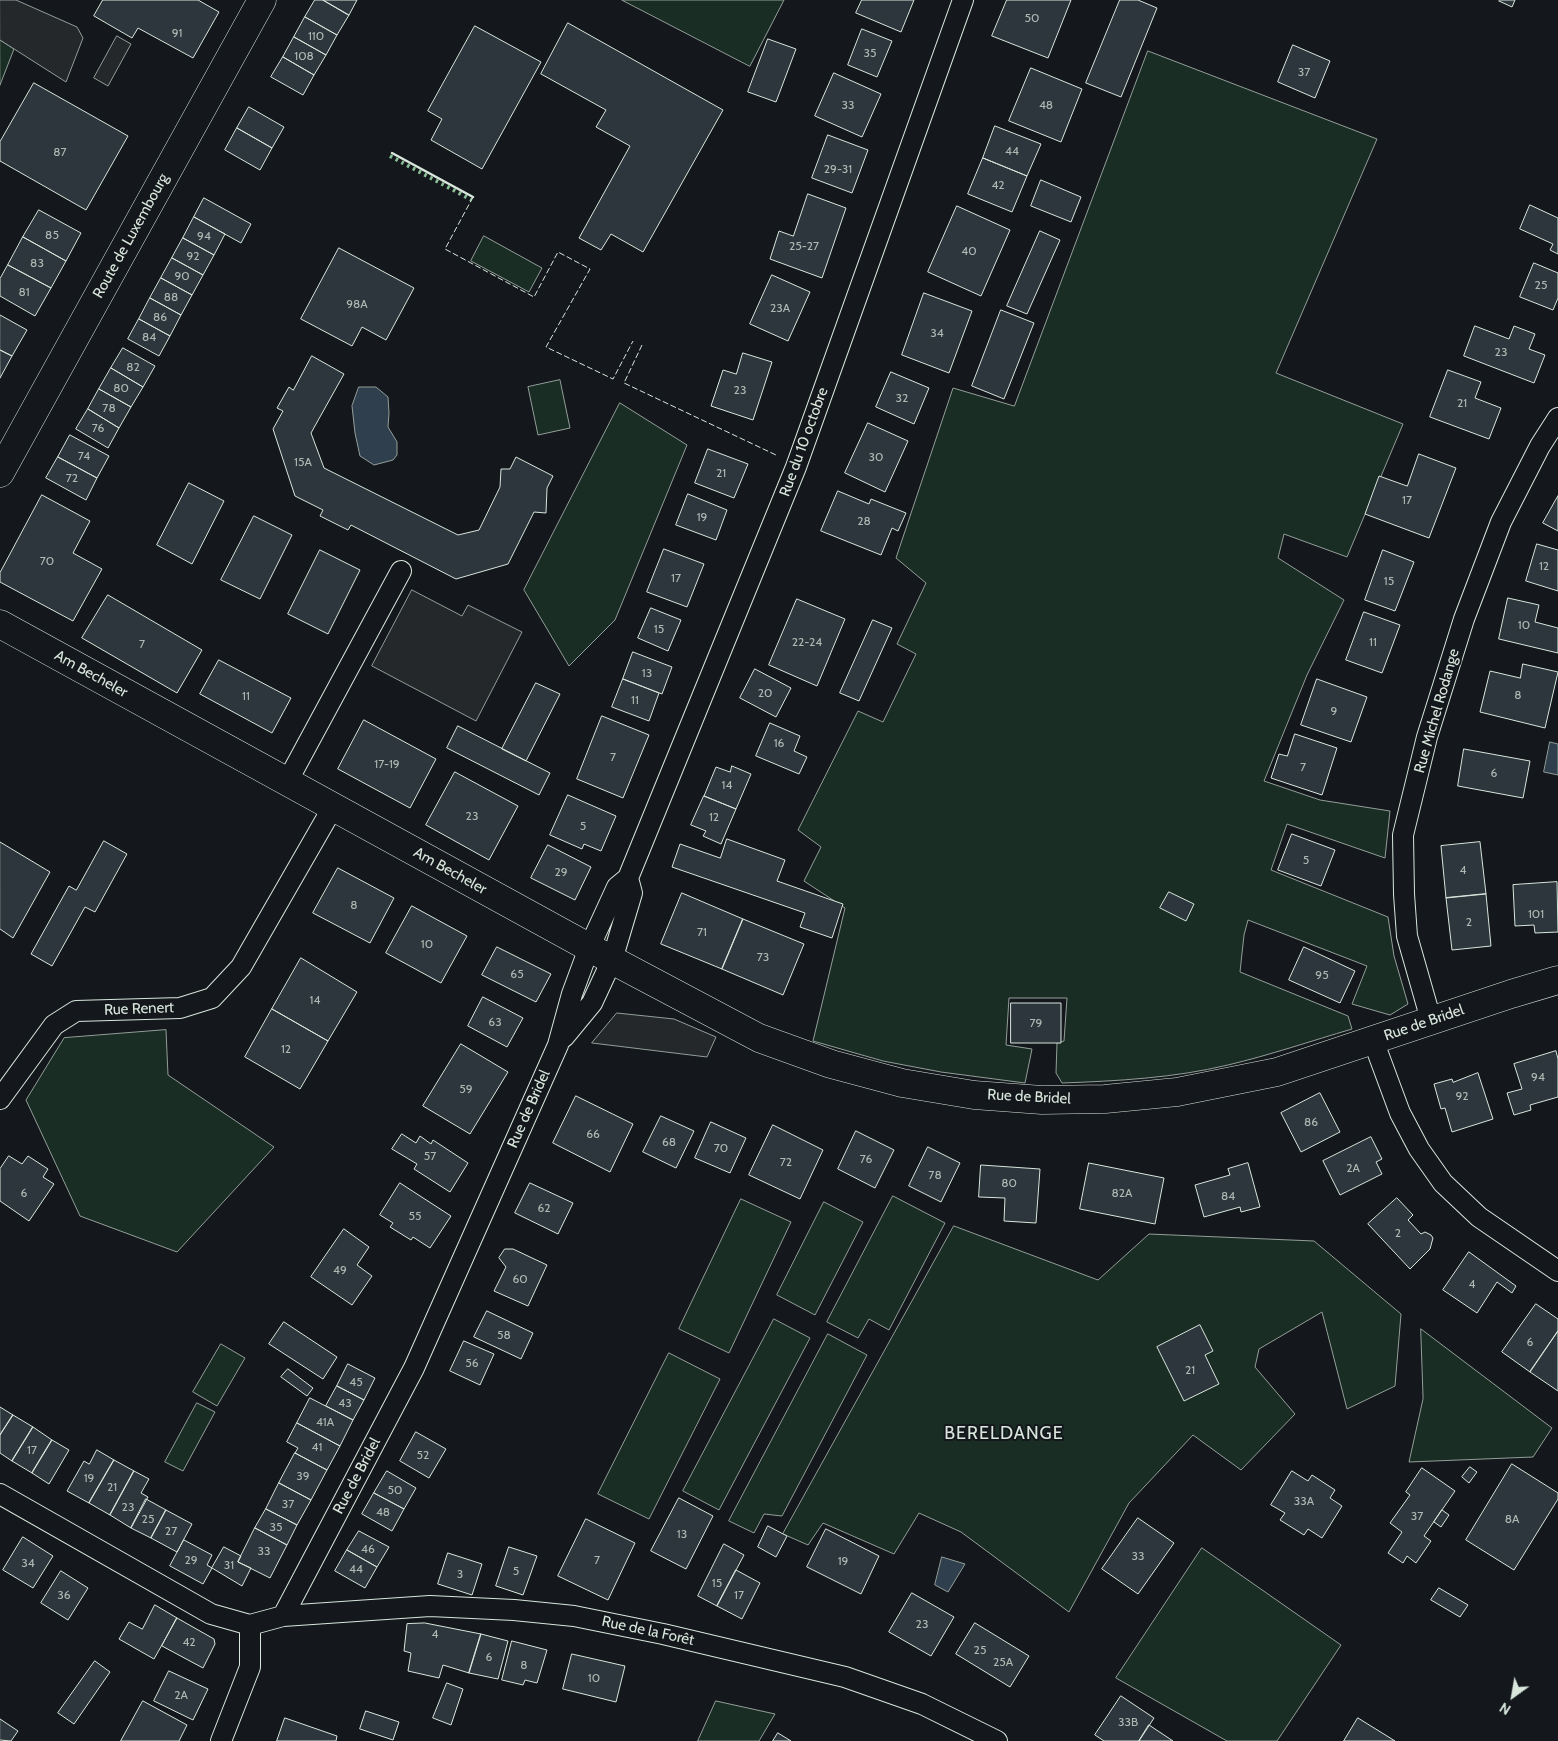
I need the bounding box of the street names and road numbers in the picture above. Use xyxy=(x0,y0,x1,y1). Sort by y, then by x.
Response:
street label: Route de Luxembourg xyxy=(89,171,173,301)
street label: Rue du 10 octobre xyxy=(776,385,832,499)
street label: Am Becheler xyxy=(51,647,131,701)
street label: Rue Michel Rodange xyxy=(1411,647,1463,775)
street label: Am Becheler xyxy=(410,844,490,898)
street label: Rue Renert xyxy=(104,999,174,1019)
street label: Rue de Bridel xyxy=(1382,1001,1466,1045)
street label: Rue de Bridel xyxy=(504,1067,554,1151)
street label: Rue de Bridel xyxy=(987,1086,1071,1108)
street label: Rue de Bridel xyxy=(329,1435,385,1517)
street label: Rue de la Forêt xyxy=(600,1612,696,1650)

